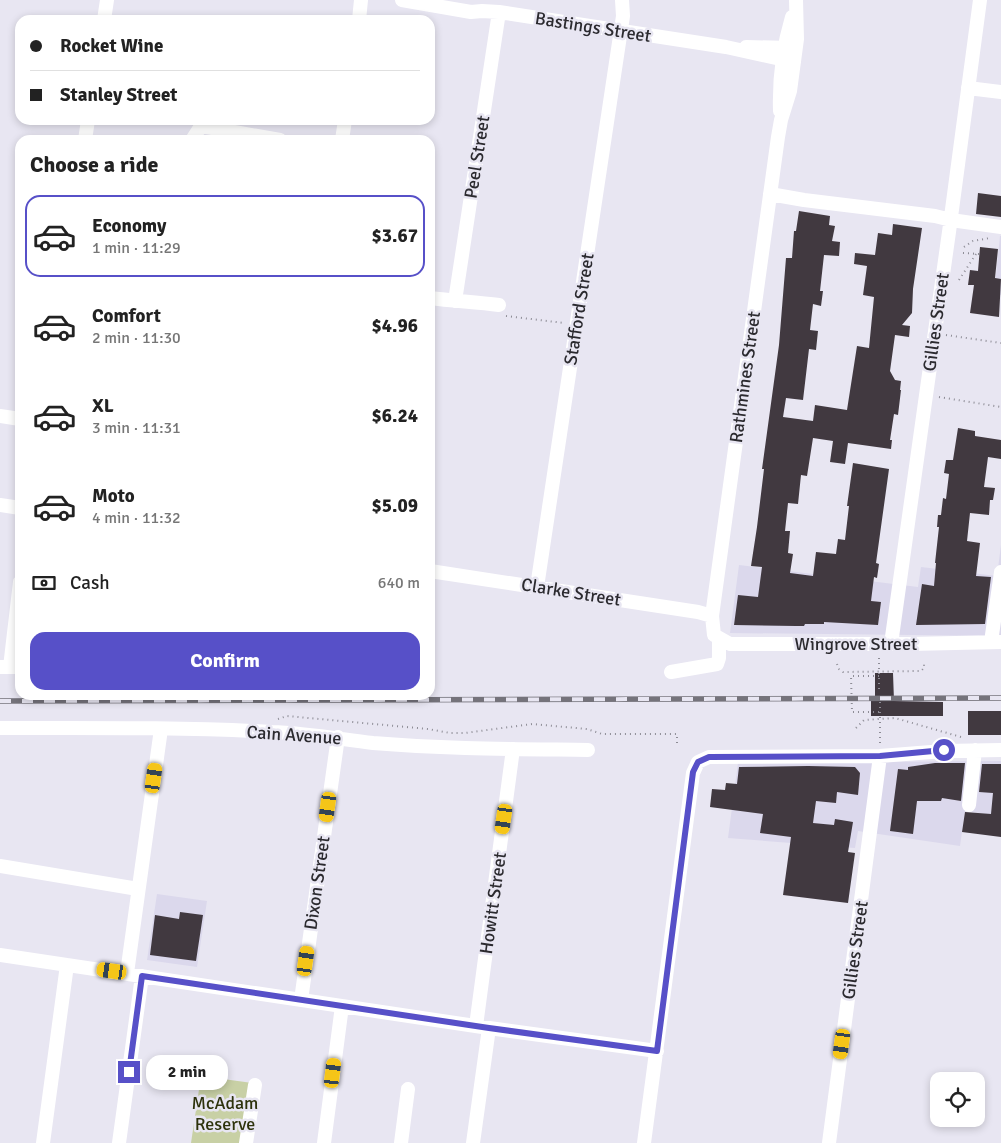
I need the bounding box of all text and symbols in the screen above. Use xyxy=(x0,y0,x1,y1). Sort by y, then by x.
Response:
street label: Bastings Street xyxy=(533,7,653,47)
text: Rocket Wine xyxy=(60,34,163,58)
text: Stanley Street xyxy=(60,83,177,107)
street label: Peel Street xyxy=(460,114,494,200)
text: Choose a ride xyxy=(30,151,158,178)
icon: car xyxy=(32,214,77,259)
text: Economy xyxy=(92,214,166,238)
text: $3.67 xyxy=(372,224,418,248)
text: 1 min · 11:29 xyxy=(92,238,181,258)
street label: Stafford Street xyxy=(559,251,599,367)
street label: Gillies Street xyxy=(918,271,954,373)
icon: car xyxy=(32,304,77,349)
text: Comfort xyxy=(92,304,161,328)
street label: Rathmines Street xyxy=(725,310,765,444)
text: $4.96 xyxy=(372,314,418,338)
text: 2 min · 11:30 xyxy=(92,328,181,348)
icon: car xyxy=(32,394,77,439)
text: XL xyxy=(92,394,114,418)
text: $6.24 xyxy=(372,404,418,428)
text: 3 min · 11:31 xyxy=(92,418,181,438)
icon: car xyxy=(32,484,77,529)
text: Moto xyxy=(92,484,135,508)
text: $5.09 xyxy=(372,494,418,518)
text: 4 min · 11:32 xyxy=(92,508,181,528)
icon: cash xyxy=(30,569,58,597)
text: Cash xyxy=(70,571,110,595)
text: 640 m xyxy=(378,573,420,593)
street label: Clarke Street xyxy=(520,573,622,611)
button: Confirm xyxy=(30,632,420,690)
street label: Wingrove Street xyxy=(795,633,917,655)
street label: Cain Avenue xyxy=(246,721,342,749)
route start xyxy=(933,739,955,761)
car xyxy=(144,762,163,794)
car xyxy=(318,791,337,823)
car xyxy=(494,803,513,835)
street label: Dixon Street xyxy=(300,835,334,931)
street label: Howitt Street xyxy=(475,851,511,955)
street label: Gillies Street xyxy=(837,899,873,1001)
car xyxy=(296,945,315,977)
car xyxy=(96,961,127,981)
car xyxy=(832,1028,851,1060)
callout: 2 min xyxy=(146,1054,229,1090)
car xyxy=(323,1057,342,1089)
route end xyxy=(118,1061,140,1083)
text: 2 min xyxy=(168,1062,206,1082)
map controls xyxy=(930,1072,985,1127)
button: locate xyxy=(930,1072,985,1127)
park label: McAdam Reserve xyxy=(192,1092,258,1135)

